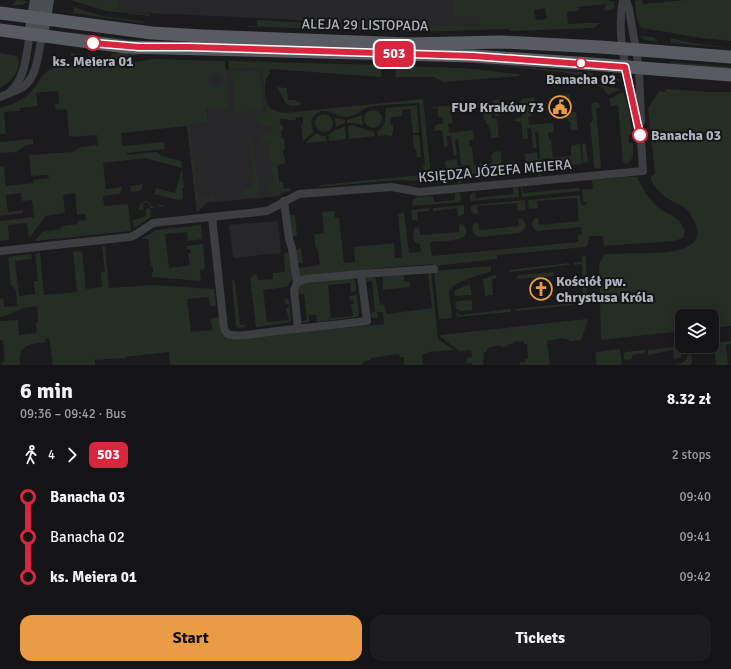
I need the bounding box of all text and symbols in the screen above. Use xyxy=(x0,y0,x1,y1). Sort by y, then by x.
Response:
street label: ALEJA 29 LISTOPADA xyxy=(301,15,429,35)
marker: ks. Meiera 01 xyxy=(85,35,101,51)
line badge: 503 xyxy=(371,41,417,67)
text: 503 xyxy=(383,45,405,62)
place label: ks. Meiera 01 xyxy=(52,53,134,70)
marker: Banacha 02 xyxy=(575,57,587,69)
place label: Banacha 02 xyxy=(546,71,616,88)
public building icon: FUP Kraków 73 xyxy=(547,94,573,120)
place label: FUP Kraków 73 xyxy=(451,99,544,116)
marker: Banacha 03 xyxy=(632,127,648,143)
place label: Banacha 03 xyxy=(651,127,721,144)
street label: KSIĘDZA JÓZEFA MEIERA xyxy=(418,156,573,186)
place label: Kościół pw. Chrystusa Króla xyxy=(556,273,654,306)
church icon: Kościół pw. Chrystusa Króla xyxy=(528,276,554,302)
map controls xyxy=(675,309,719,353)
button: layers xyxy=(675,309,719,353)
text: 6 min xyxy=(20,377,73,404)
text: 8.32 zł xyxy=(667,390,711,408)
text: 09:36 – 09:42 · Bus xyxy=(20,406,126,422)
icon: walk xyxy=(20,444,42,466)
icon: forward xyxy=(61,444,83,466)
text: 503 xyxy=(97,446,120,463)
text: 4 xyxy=(48,447,55,463)
text: 2 stops xyxy=(672,447,711,463)
text: Banacha 03 xyxy=(50,488,125,506)
text: 09:40 xyxy=(679,489,711,505)
text: Banacha 02 xyxy=(50,528,125,546)
text: 09:41 xyxy=(679,529,711,545)
text: ks. Meiera 01 xyxy=(50,568,137,586)
text: 09:42 xyxy=(679,569,711,585)
button: Start xyxy=(20,615,362,661)
button: Tickets xyxy=(370,615,711,661)

